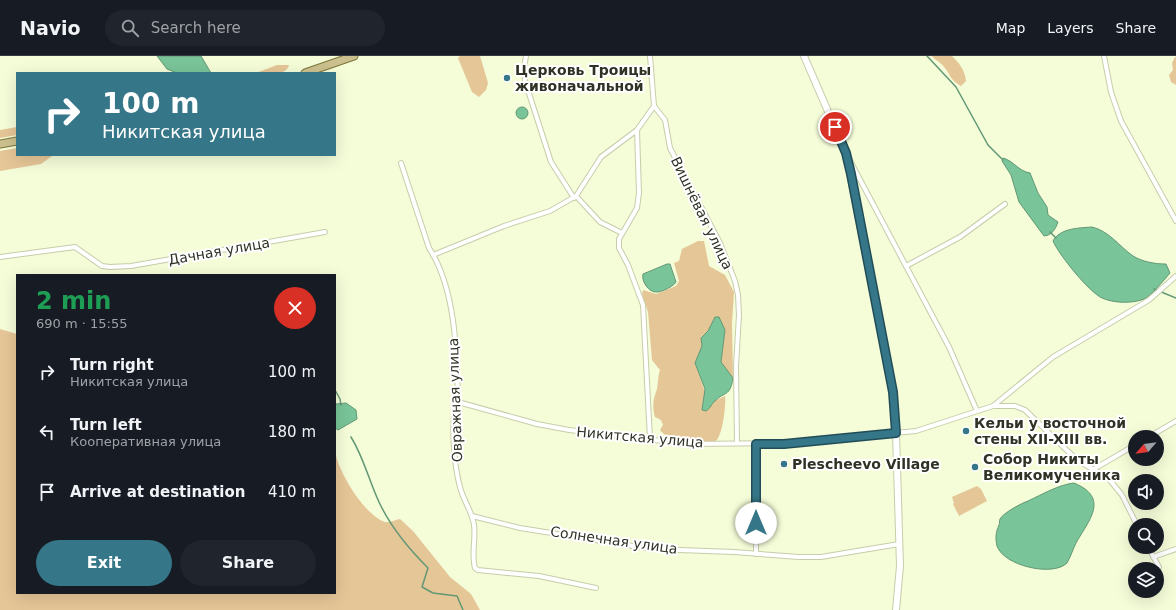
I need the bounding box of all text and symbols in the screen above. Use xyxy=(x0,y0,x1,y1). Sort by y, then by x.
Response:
search box xyxy=(105,10,385,46)
text: Navio xyxy=(20,17,81,39)
icon: search xyxy=(119,17,141,39)
text: Search here xyxy=(151,19,241,37)
text: Map xyxy=(996,20,1025,36)
text: Layers xyxy=(1047,20,1094,36)
text: Share xyxy=(1116,20,1156,36)
place label: Церковь Троицы живоначальной xyxy=(515,62,651,94)
marker: Церковь Троицы живоначальной xyxy=(502,73,512,83)
text: 100 m xyxy=(102,87,199,120)
icon: right xyxy=(36,88,88,140)
pin xyxy=(818,110,852,144)
icon: arrive xyxy=(824,116,846,138)
text: Никитская улица xyxy=(102,121,266,142)
street label: Вишнёвая улица xyxy=(668,154,736,272)
street label: Дачная улица xyxy=(167,234,271,268)
text: 2 min xyxy=(36,287,111,315)
button: close xyxy=(274,287,316,329)
text: 690 m · 15:55 xyxy=(36,316,127,331)
street label: Овражная улица xyxy=(445,338,465,462)
text: Turn right xyxy=(70,356,154,374)
icon: right xyxy=(36,361,58,383)
text: 100 m xyxy=(268,363,316,381)
text: Никитская улица xyxy=(70,374,188,389)
place label: Кельи у восточной стены XII-XIII вв. xyxy=(974,415,1126,447)
text: Turn left xyxy=(70,416,142,434)
icon: left xyxy=(36,421,58,443)
text: 180 m xyxy=(268,423,316,441)
street label: Никитская улица xyxy=(576,423,704,451)
marker: Кельи у восточной стены XII-XIII вв. xyxy=(961,426,971,436)
north arrow xyxy=(1128,430,1164,466)
map controls xyxy=(1128,430,1164,598)
text: Кооперативная улица xyxy=(70,434,221,449)
place label: Собор Никиты Великомученика xyxy=(983,451,1120,483)
place label: Plescheevo Village xyxy=(792,456,940,472)
marker: Plescheevo Village xyxy=(779,459,789,469)
marker: Собор Никиты Великомученика xyxy=(970,462,980,472)
button: sound xyxy=(1128,474,1164,510)
icon: arrive xyxy=(36,481,58,503)
text: Arrive at destination xyxy=(70,483,245,501)
text: 410 m xyxy=(268,483,316,501)
position arrow xyxy=(735,502,777,544)
button: search xyxy=(1128,518,1164,554)
street label: Солнечная улица xyxy=(549,523,679,557)
button: Exit xyxy=(36,540,172,586)
button: Share xyxy=(180,540,316,586)
button: layers xyxy=(1128,562,1164,598)

